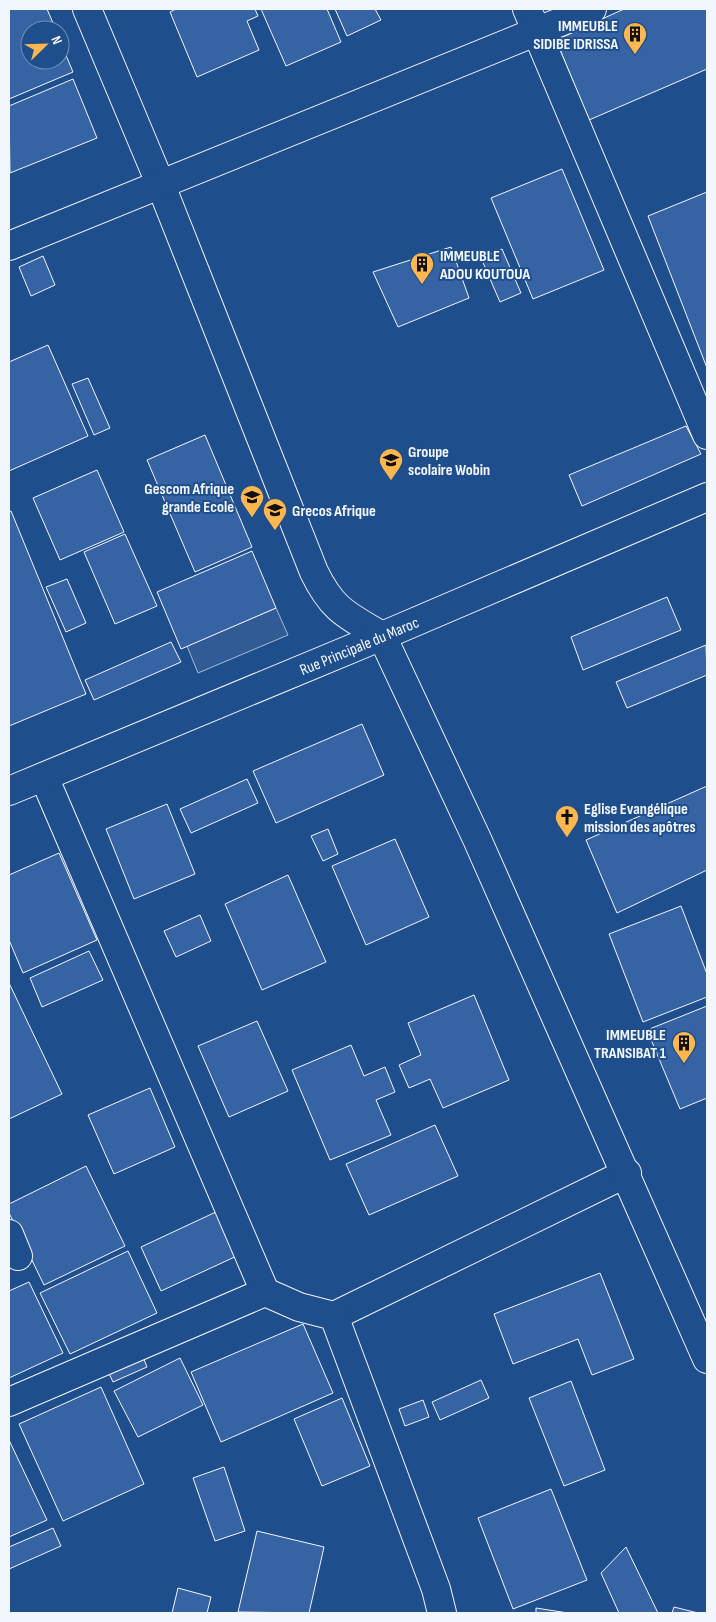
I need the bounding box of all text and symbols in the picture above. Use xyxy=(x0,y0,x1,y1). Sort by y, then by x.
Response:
place label: IMMEUBLE SIDIBE IDRISSA xyxy=(533,17,618,54)
north arrow xyxy=(20,20,70,70)
building icon: IMMEUBLE SIDIBE IDRISSA xyxy=(622,21,648,55)
text: N xyxy=(47,33,66,47)
place label: IMMEUBLE ADOU KOUTOUA xyxy=(439,247,530,284)
building icon: IMMEUBLE ADOU KOUTOUA xyxy=(409,251,435,285)
place label: Groupe scolaire Wobin xyxy=(408,443,490,480)
school or university icon: Groupe scolaire Wobin xyxy=(378,447,404,481)
place label: Gescom Afrique grande Ecole xyxy=(144,480,234,517)
school or university icon: Gescom Afrique grande Ecole xyxy=(239,484,265,518)
school or university icon: Grecos Afrique xyxy=(262,497,288,531)
place label: Grecos Afrique xyxy=(292,502,376,521)
street label: Rue Principale du Maroc xyxy=(297,613,422,680)
place label: Eglise Evangélique mission des apôtres xyxy=(584,800,696,837)
church icon: Eglise Evangélique mission des apôtres xyxy=(554,804,580,838)
place label: IMMEUBLE TRANSIBAT 1 xyxy=(594,1026,667,1063)
building icon: IMMEUBLE TRANSIBAT 1 xyxy=(671,1030,697,1064)

